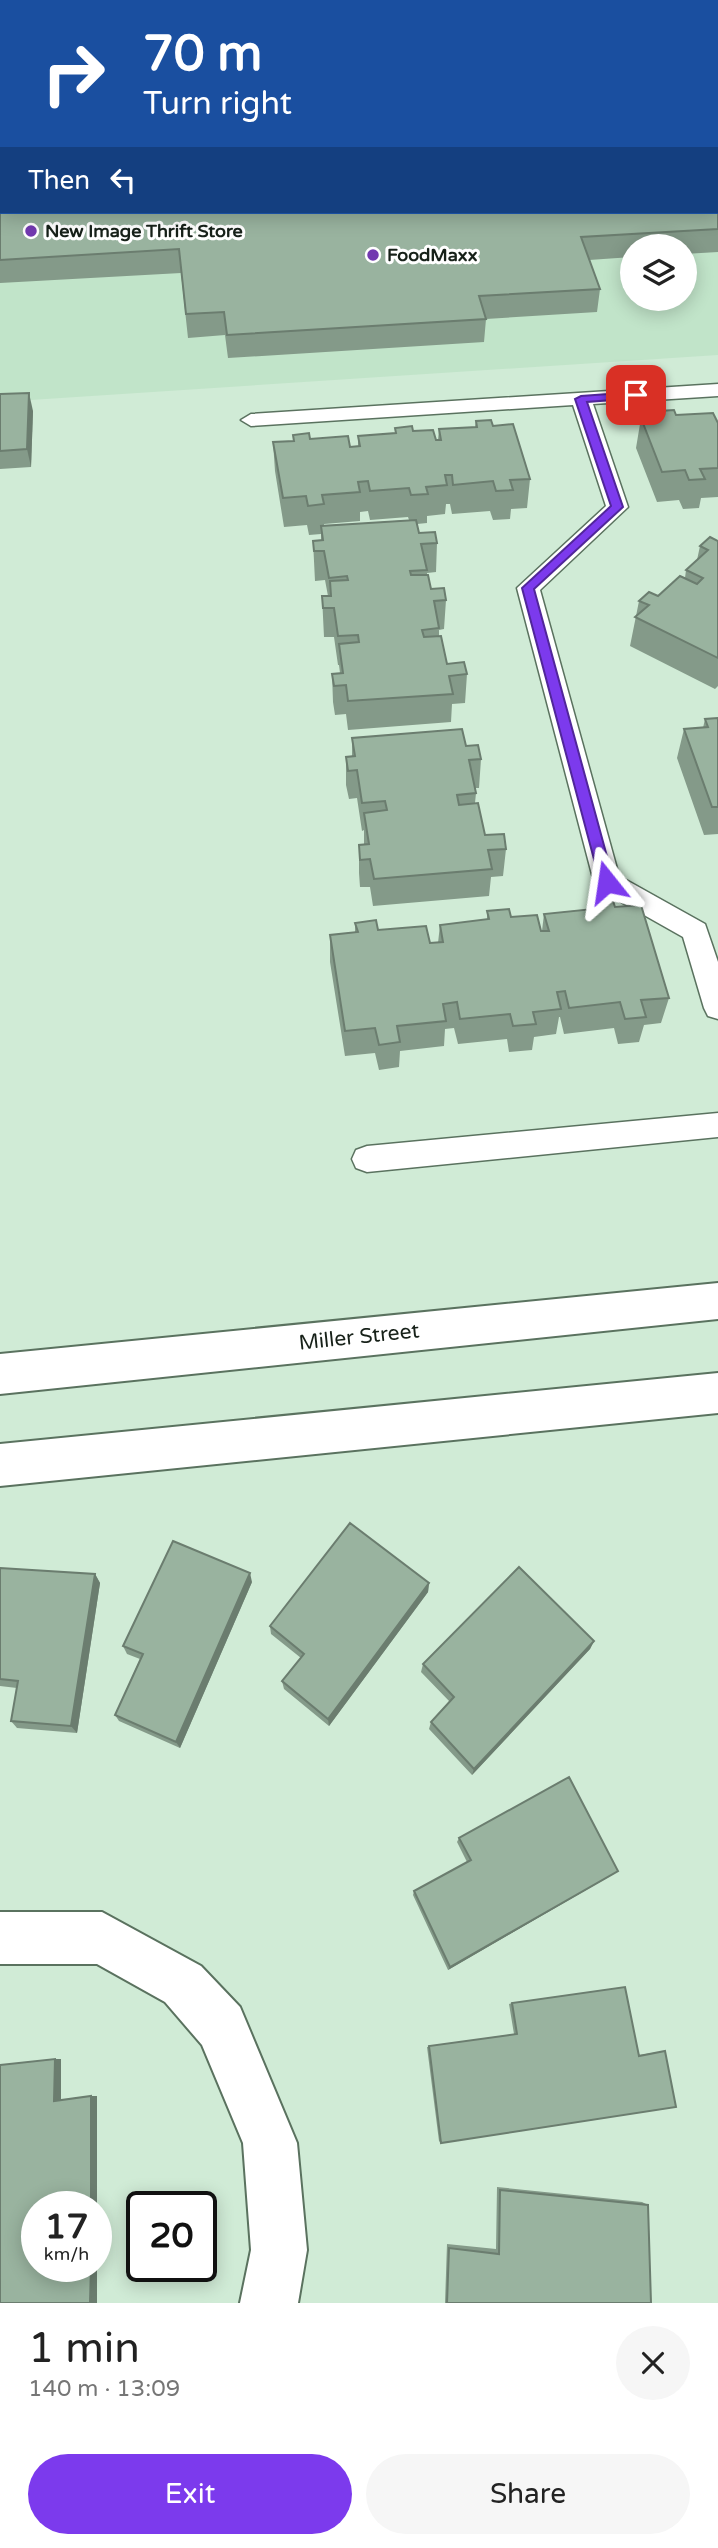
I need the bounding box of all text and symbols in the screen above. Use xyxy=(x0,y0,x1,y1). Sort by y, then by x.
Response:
text: 70 m xyxy=(143,25,262,84)
icon: right xyxy=(28,28,119,119)
text: Turn right xyxy=(143,85,292,123)
icon: left xyxy=(104,161,142,199)
text: Then xyxy=(28,165,90,196)
place label: New Image Thrift Store xyxy=(45,220,243,242)
marker: New Image Thrift Store xyxy=(23,223,39,239)
map controls xyxy=(620,234,697,311)
button: layers xyxy=(620,234,697,311)
place label: FoodMaxx xyxy=(387,244,478,266)
marker: FoodMaxx xyxy=(365,247,381,263)
pin xyxy=(606,365,666,425)
icon: arrive xyxy=(617,376,655,414)
position arrow xyxy=(570,845,644,919)
street label: Miller Street xyxy=(297,1318,421,1356)
speed limit sign: 20 xyxy=(126,2191,217,2282)
text: 17 xyxy=(45,2206,88,2248)
text: km/h xyxy=(44,2243,89,2265)
text: 1 min xyxy=(28,2323,140,2374)
button: close xyxy=(616,2326,690,2400)
text: 140 m · 13:09 xyxy=(28,2375,180,2403)
button: Exit xyxy=(28,2454,352,2534)
button: Share xyxy=(366,2454,690,2534)

